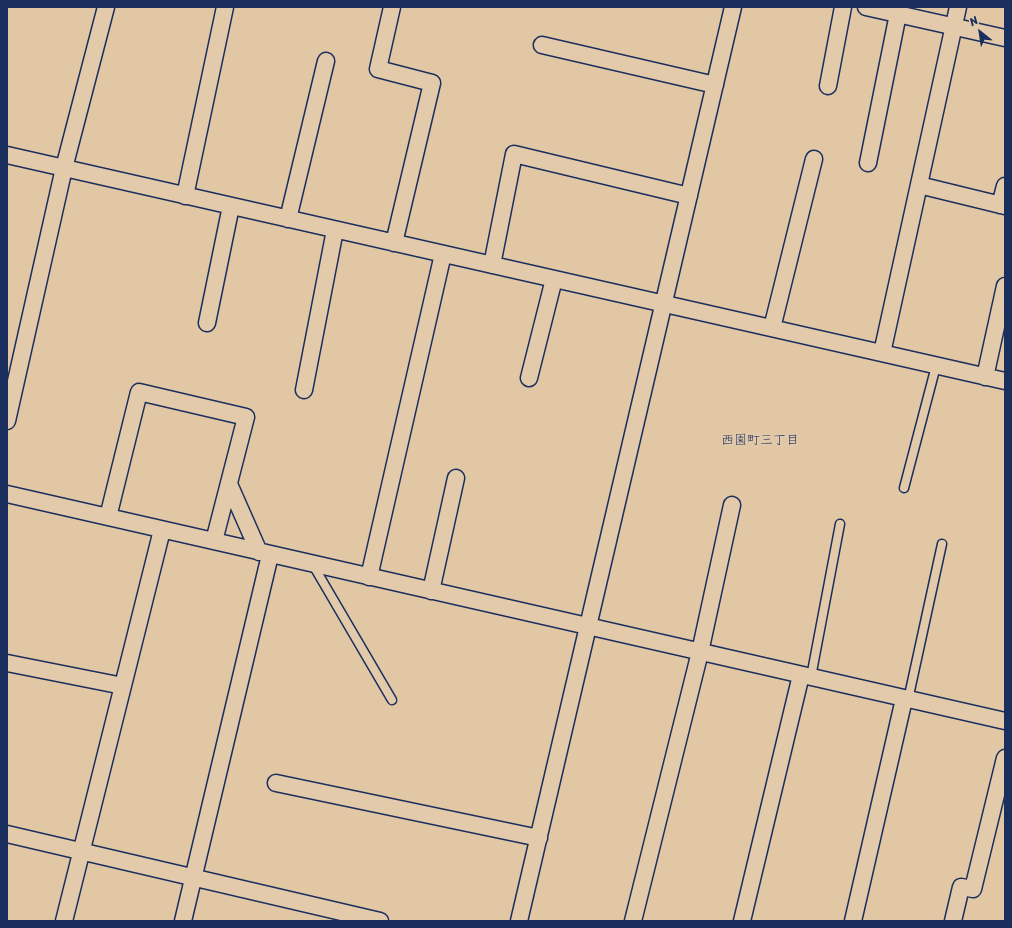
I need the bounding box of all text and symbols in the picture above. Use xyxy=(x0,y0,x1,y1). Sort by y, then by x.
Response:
text: N xyxy=(966,11,982,31)
north arrow xyxy=(960,12,1000,52)
district label: 西園町三丁目 xyxy=(721,433,799,449)

